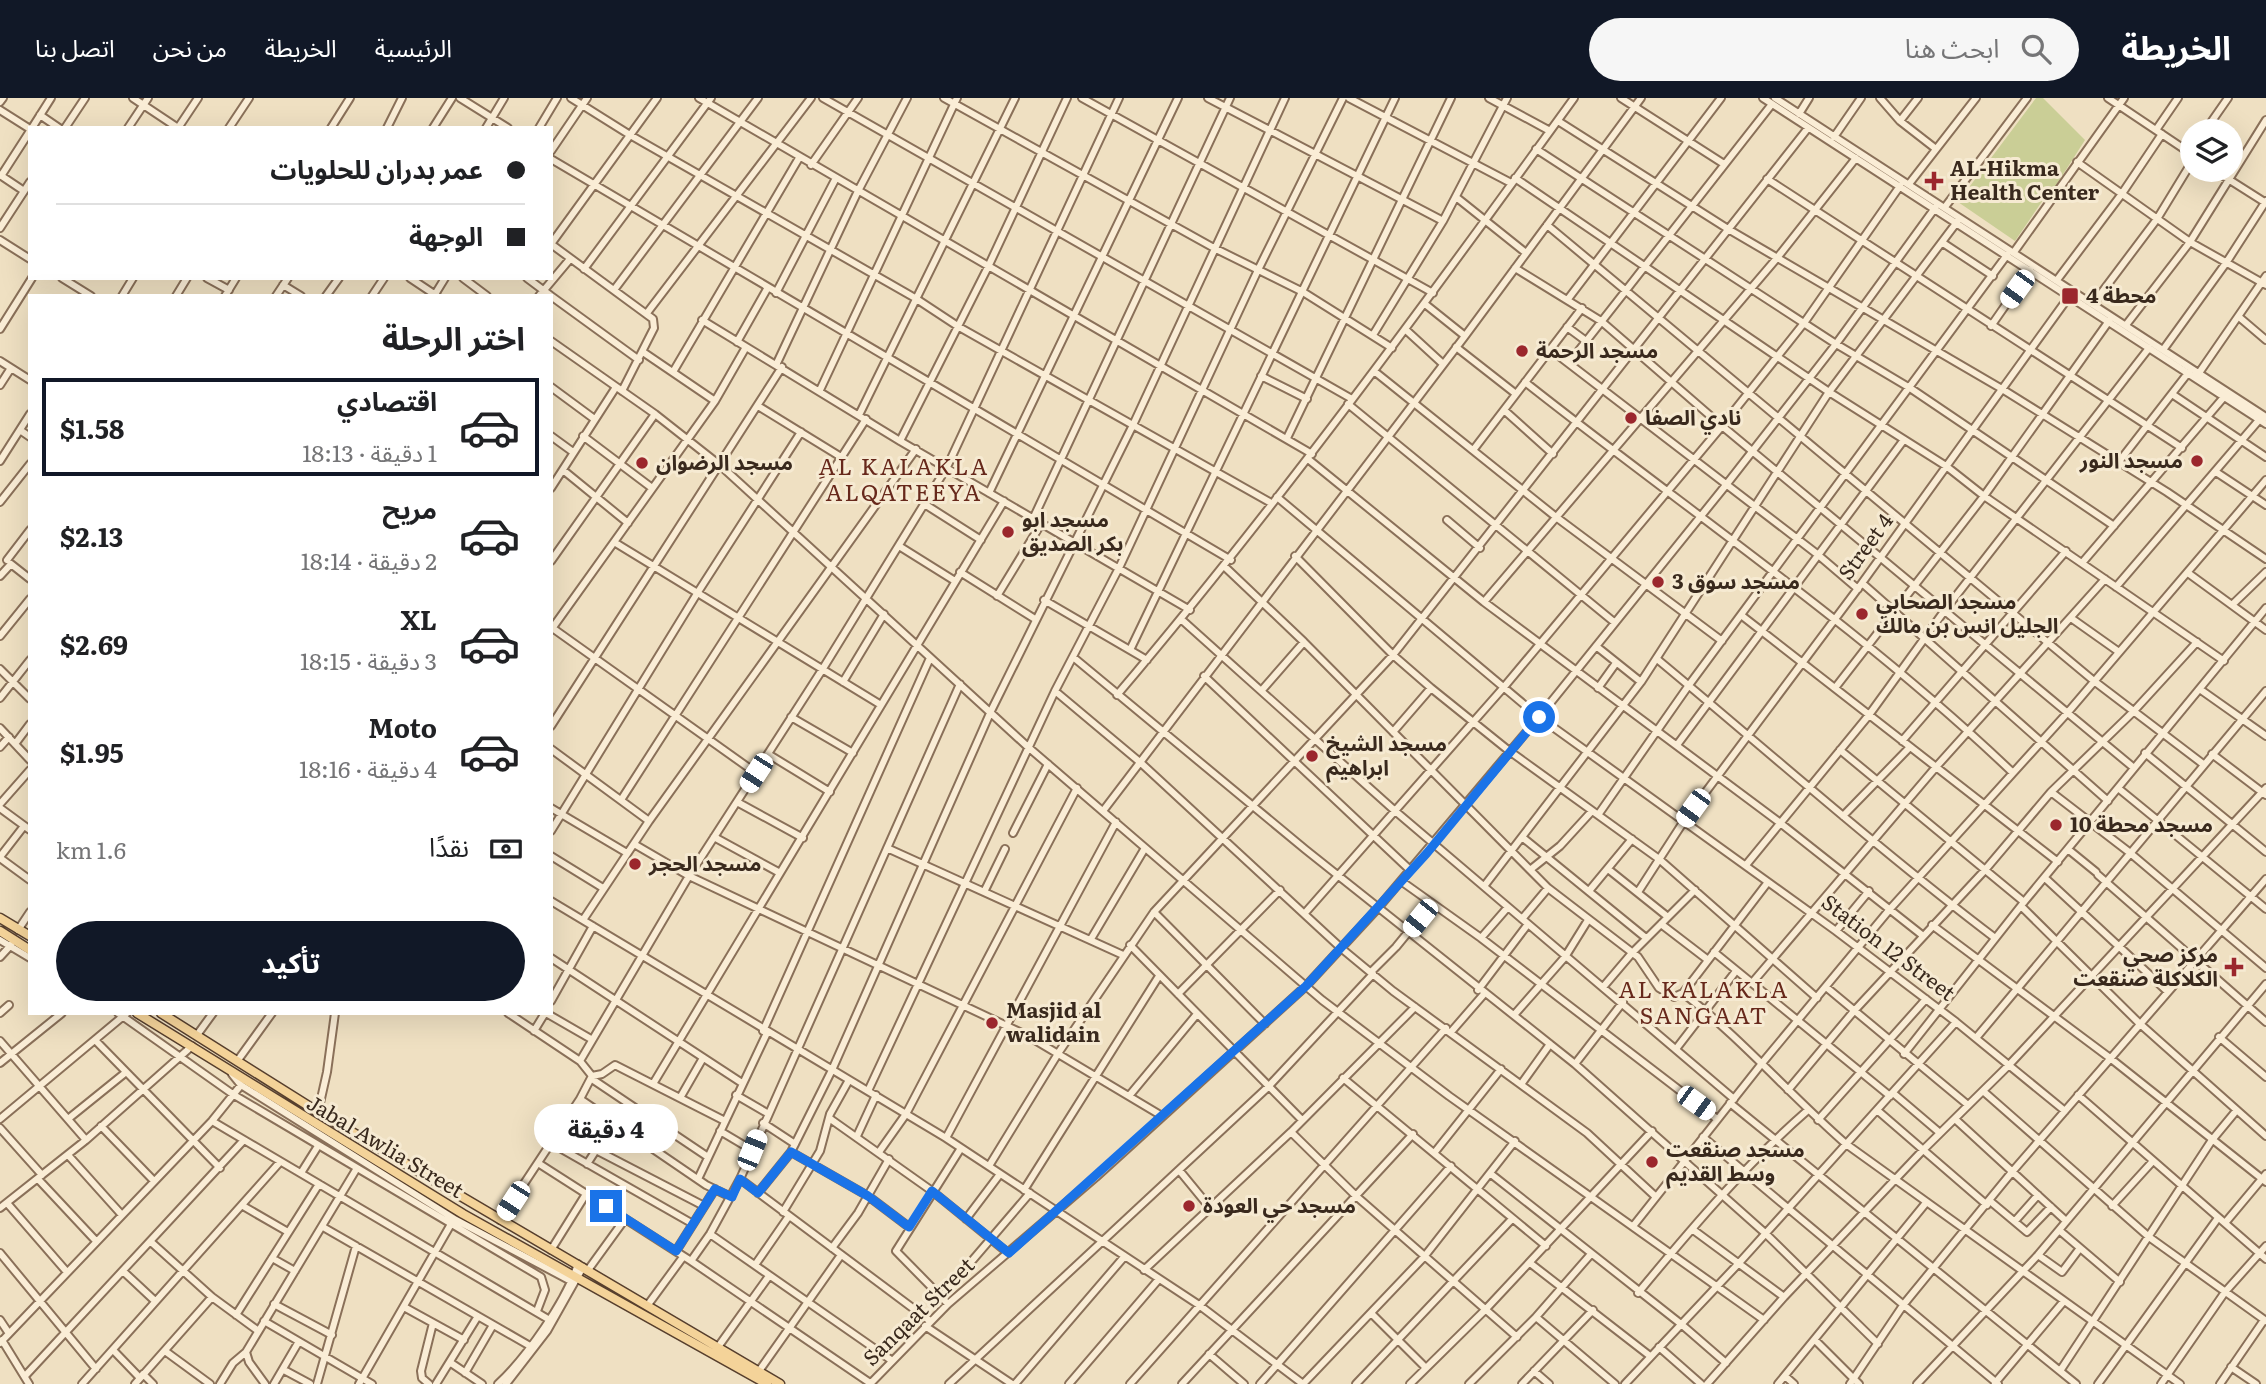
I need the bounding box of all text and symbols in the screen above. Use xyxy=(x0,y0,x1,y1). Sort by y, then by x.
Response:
search box xyxy=(1589,18,2079,81)
text: الخريطة xyxy=(2121,21,2231,70)
text: ابحث هنا xyxy=(1905,27,1999,66)
text: اتصل بنا xyxy=(35,29,115,64)
text: من نحن xyxy=(153,29,227,64)
text: الخريطة xyxy=(265,29,337,64)
text: الرئيسية xyxy=(375,29,452,64)
icon: search xyxy=(2017,30,2055,68)
map controls xyxy=(2180,119,2243,182)
button: layers xyxy=(2180,119,2243,182)
text: عمر بدران للحلويات xyxy=(270,148,483,187)
place label: AL-Hikma Health Center xyxy=(1950,151,2100,206)
marker: AL-Hikma Health Center xyxy=(1924,171,1944,191)
text: الوجهة xyxy=(409,215,483,254)
car xyxy=(1997,266,2038,312)
place label: محطة 4 xyxy=(2086,278,2157,309)
marker: محطة 4 xyxy=(2060,286,2080,306)
text: اختر الرحلة xyxy=(382,312,525,360)
place label: مسجد الرحمة xyxy=(1536,333,1658,364)
marker: مسجد الرحمة xyxy=(1514,343,1530,359)
text: اقتصادي xyxy=(337,380,437,419)
icon: car xyxy=(458,396,521,459)
place label: نادي الصفا xyxy=(1645,400,1741,435)
text: $1.58 xyxy=(60,408,124,447)
marker: نادي الصفا xyxy=(1623,410,1639,426)
text: 1 دقيقة · 18:13 xyxy=(302,435,437,469)
place label: مسجد النور xyxy=(2079,443,2183,474)
place label: مسجد الرضوان xyxy=(656,445,793,476)
district label: ِAL KALAKLA ALQATEEYA xyxy=(819,448,989,508)
marker: مسجد النور xyxy=(2189,453,2205,469)
marker: مسجد الرضوان xyxy=(634,455,650,471)
text: مريح xyxy=(382,488,437,527)
place label: مسجد ابو بكر الصديق xyxy=(1022,502,1124,557)
icon: car xyxy=(458,504,521,567)
street label: Street 4 xyxy=(1829,505,1899,585)
text: $2.13 xyxy=(60,516,123,555)
marker: مسجد ابو بكر الصديق xyxy=(1000,524,1016,540)
text: 2 دقيقة · 18:14 xyxy=(301,543,437,577)
place label: مسجد سوق 3 xyxy=(1672,564,1800,595)
marker: مسجد سوق 3 xyxy=(1650,574,1666,590)
place label: مسجد الصحابي الجليل انس بن مالك xyxy=(1876,584,2059,639)
text: XL xyxy=(400,599,437,638)
marker: مسجد الصحابي الجليل انس بن مالك xyxy=(1854,606,1870,622)
icon: car xyxy=(458,612,521,675)
text: $2.69 xyxy=(60,624,128,663)
text: 3 دقيقة · 18:15 xyxy=(300,643,437,677)
route start xyxy=(1523,701,1555,733)
text: Moto xyxy=(368,707,437,746)
icon: car xyxy=(458,720,521,783)
place label: مسجد الشيخ ابراهيم xyxy=(1326,726,1447,783)
text: $1.95 xyxy=(60,732,124,771)
marker: مسجد الشيخ ابراهيم xyxy=(1304,748,1320,764)
car xyxy=(736,750,777,796)
text: 4 دقيقة · 18:16 xyxy=(299,751,437,785)
car xyxy=(1673,785,1714,831)
place label: مسجد محطة 10 xyxy=(2070,807,2213,838)
marker: مسجد محطة 10 xyxy=(2048,817,2064,833)
text: نقدًا xyxy=(429,826,469,865)
icon: cash xyxy=(487,830,525,868)
text: 1.6 km xyxy=(56,832,126,866)
place label: مسجد الحجر xyxy=(648,846,761,877)
marker: مسجد الحجر xyxy=(627,856,643,872)
street label: Station 12 Street xyxy=(1816,885,1963,1007)
car xyxy=(1399,895,1442,941)
button: تأكيد xyxy=(56,921,525,1001)
place label: مركز صحي الكلاكلة صنقعت xyxy=(2073,937,2218,992)
marker: مركز صحي الكلاكلة صنقعت xyxy=(2224,957,2244,977)
district label: AL KALAKLA SANGAAT xyxy=(1619,971,1789,1031)
place label: Masjid al walidain xyxy=(1006,993,1102,1048)
marker: Masjid al walidain xyxy=(984,1015,1000,1031)
car xyxy=(1673,1082,1720,1124)
street label: Jabal Awlia Street xyxy=(302,1086,471,1204)
callout: 4 دقيقة xyxy=(534,1104,678,1154)
text: 4 دقيقة xyxy=(568,1111,644,1145)
car xyxy=(735,1127,770,1173)
place label: مسجد صنقعت وسط القديم xyxy=(1666,1132,1805,1189)
marker: مسجد صنقعت وسط القديم xyxy=(1644,1154,1660,1170)
car xyxy=(493,1178,534,1224)
place label: مسجد حي العودة xyxy=(1203,1188,1356,1223)
route end xyxy=(590,1190,622,1222)
marker: مسجد حي العودة xyxy=(1181,1198,1197,1214)
street label: Sanqaat Street xyxy=(855,1249,980,1372)

